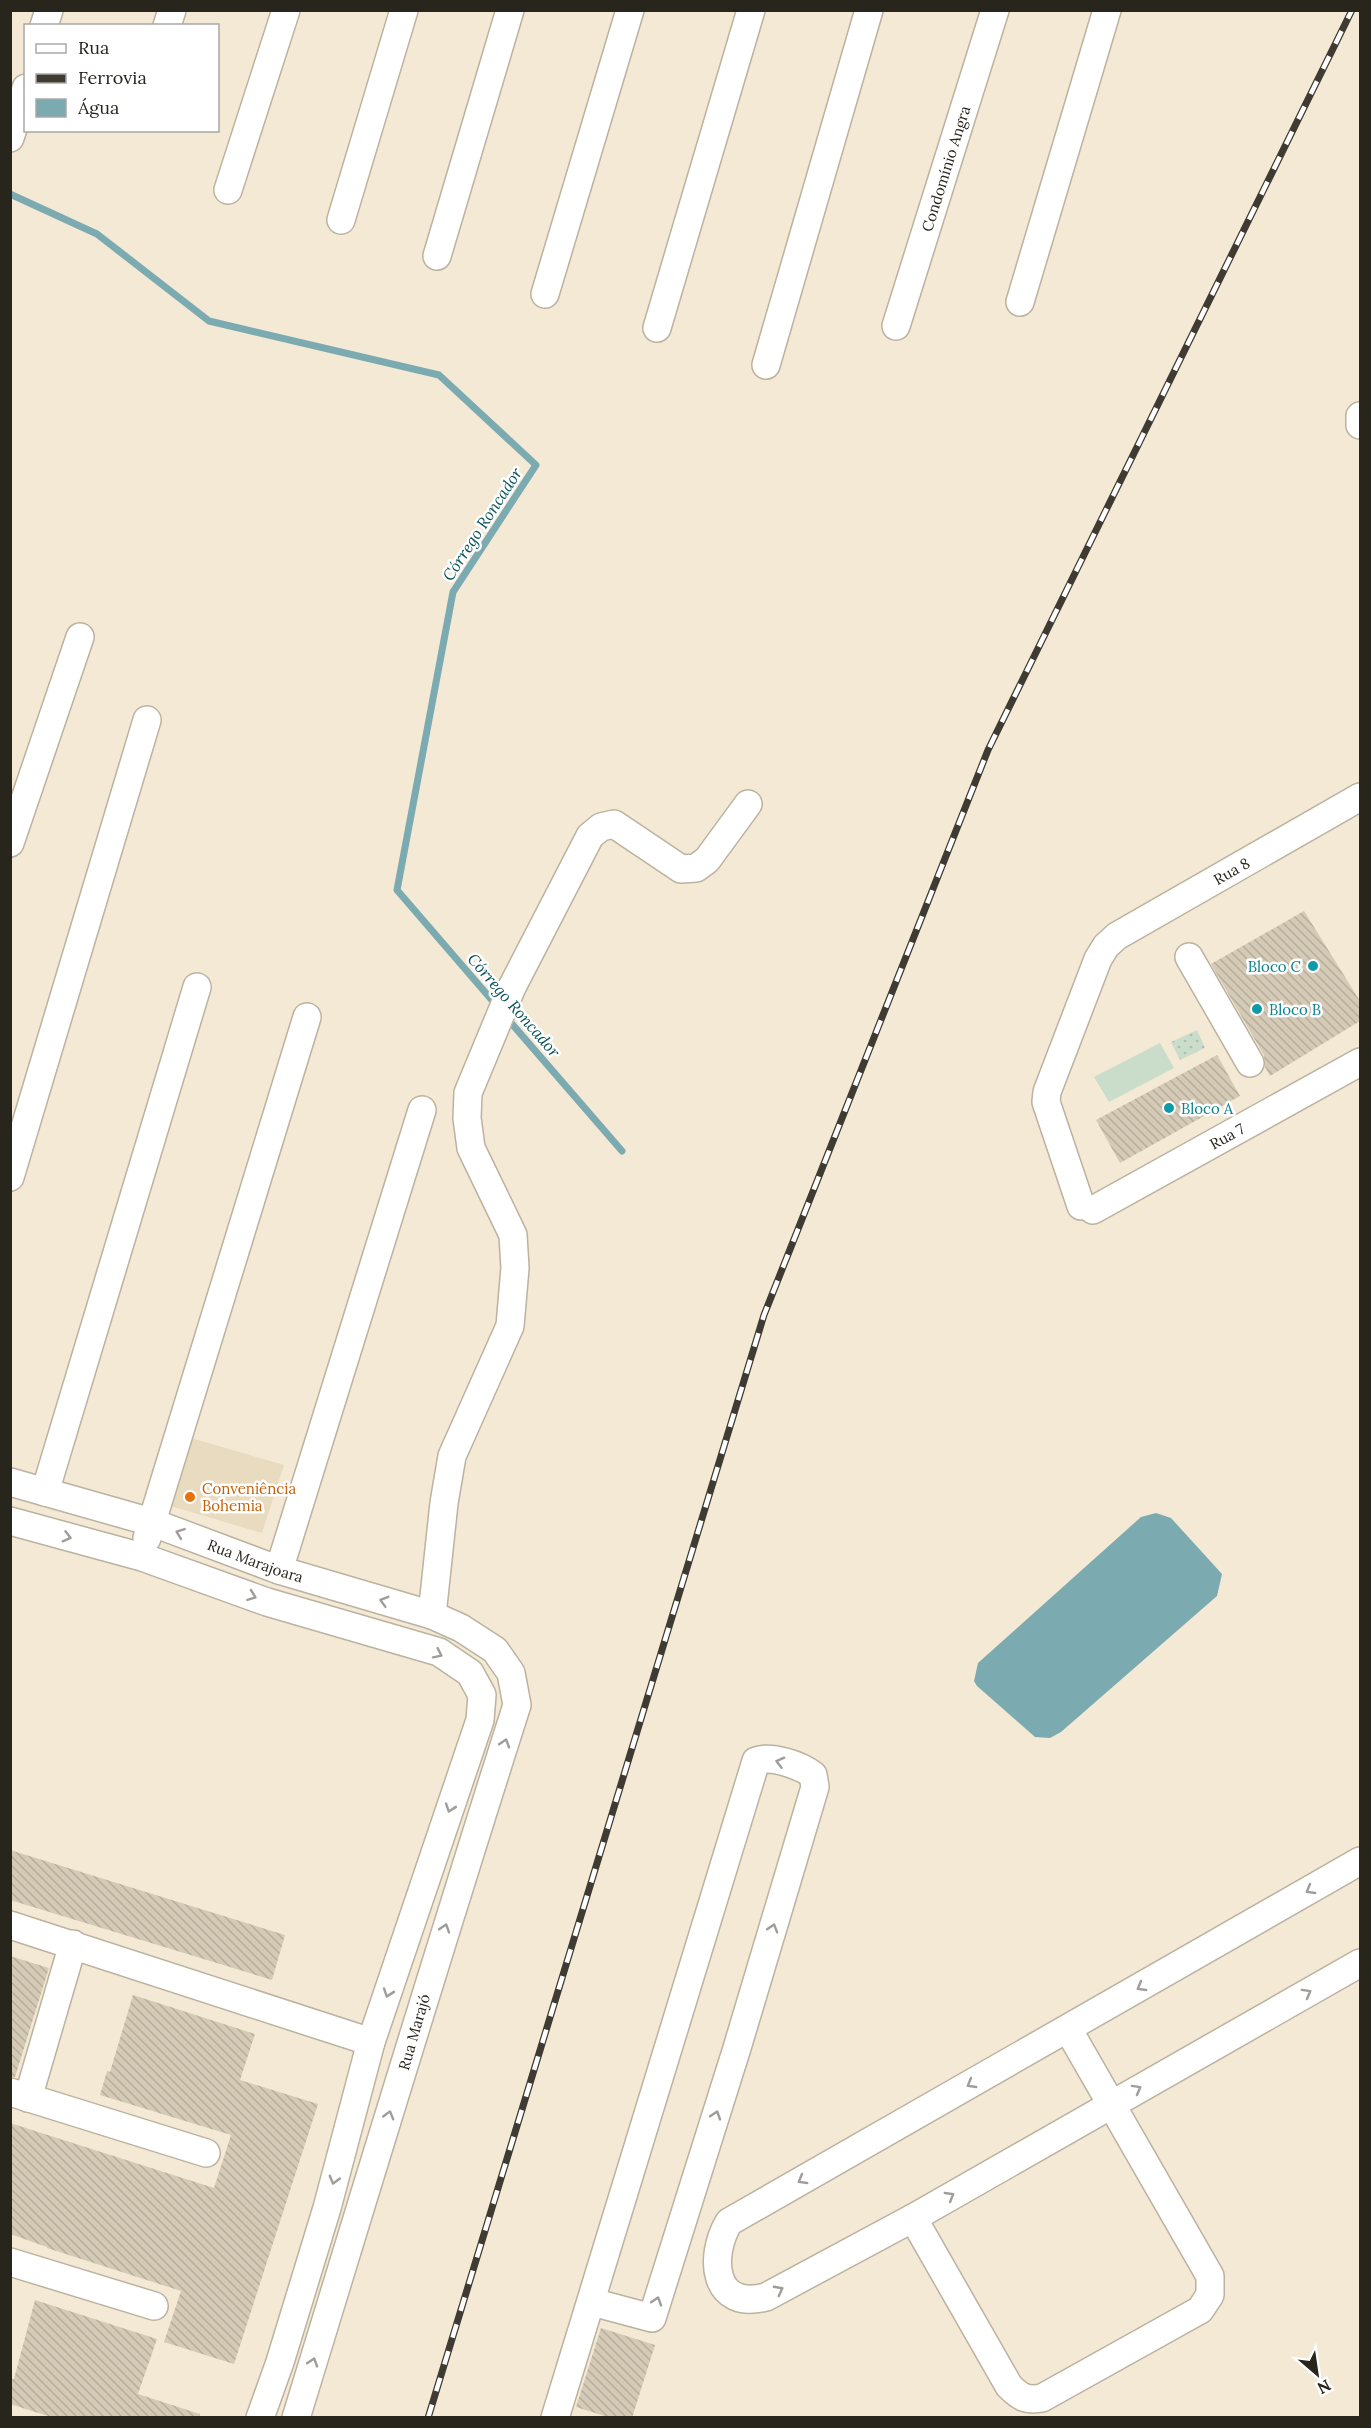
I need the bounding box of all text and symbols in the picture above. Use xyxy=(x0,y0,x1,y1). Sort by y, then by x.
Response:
legend xyxy=(24,24,219,132)
text: Rua xyxy=(78,36,109,59)
text: Ferrovia xyxy=(78,66,147,89)
text: Água xyxy=(77,96,119,119)
street label: Condomínio Angra xyxy=(917,103,974,234)
water label: Córrego Roncador xyxy=(438,463,526,584)
street label: Rua 8 xyxy=(1210,853,1253,888)
water label: Córrego Roncador xyxy=(463,949,565,1062)
place label: Bloco C xyxy=(1248,957,1302,976)
marker: Bloco C xyxy=(1306,959,1320,973)
place label: Bloco B xyxy=(1269,1000,1321,1019)
marker: Bloco B xyxy=(1250,1002,1264,1016)
place label: Bloco A xyxy=(1181,1099,1234,1118)
marker: Bloco A xyxy=(1162,1101,1176,1115)
street label: Rua 7 xyxy=(1206,1119,1248,1153)
place label: Conveniência Bohemia xyxy=(202,1479,297,1515)
marker: Conveniência Bohemia xyxy=(183,1490,197,1504)
one-way arrow xyxy=(175,1527,185,1540)
one-way arrow xyxy=(62,1529,72,1542)
street label: Rua Marajoara xyxy=(205,1535,306,1586)
one-way arrow xyxy=(246,1589,257,1602)
one-way arrow xyxy=(379,1596,390,1608)
one-way arrow xyxy=(432,1646,443,1658)
one-way arrow xyxy=(497,1738,510,1749)
one-way arrow xyxy=(775,1757,786,1769)
one-way arrow xyxy=(445,1802,458,1813)
one-way arrow xyxy=(1306,1883,1316,1894)
one-way arrow xyxy=(438,1923,450,1934)
one-way arrow xyxy=(766,1923,778,1934)
one-way arrow xyxy=(1136,1980,1147,1991)
one-way arrow xyxy=(382,1987,395,1998)
one-way arrow xyxy=(1301,1989,1311,2000)
street label: Rua Marajó xyxy=(394,1991,434,2072)
one-way arrow xyxy=(967,2077,977,2088)
one-way arrow xyxy=(1131,2084,1142,2096)
one-way arrow xyxy=(382,2110,395,2120)
one-way arrow xyxy=(709,2110,721,2121)
one-way arrow xyxy=(798,2173,808,2184)
one-way arrow xyxy=(329,2175,342,2185)
one-way arrow xyxy=(944,2192,954,2204)
one-way arrow xyxy=(773,2286,783,2297)
one-way arrow xyxy=(650,2296,662,2307)
north arrow xyxy=(1287,2344,1347,2404)
one-way arrow xyxy=(306,2357,318,2368)
text: N xyxy=(1314,2375,1335,2399)

